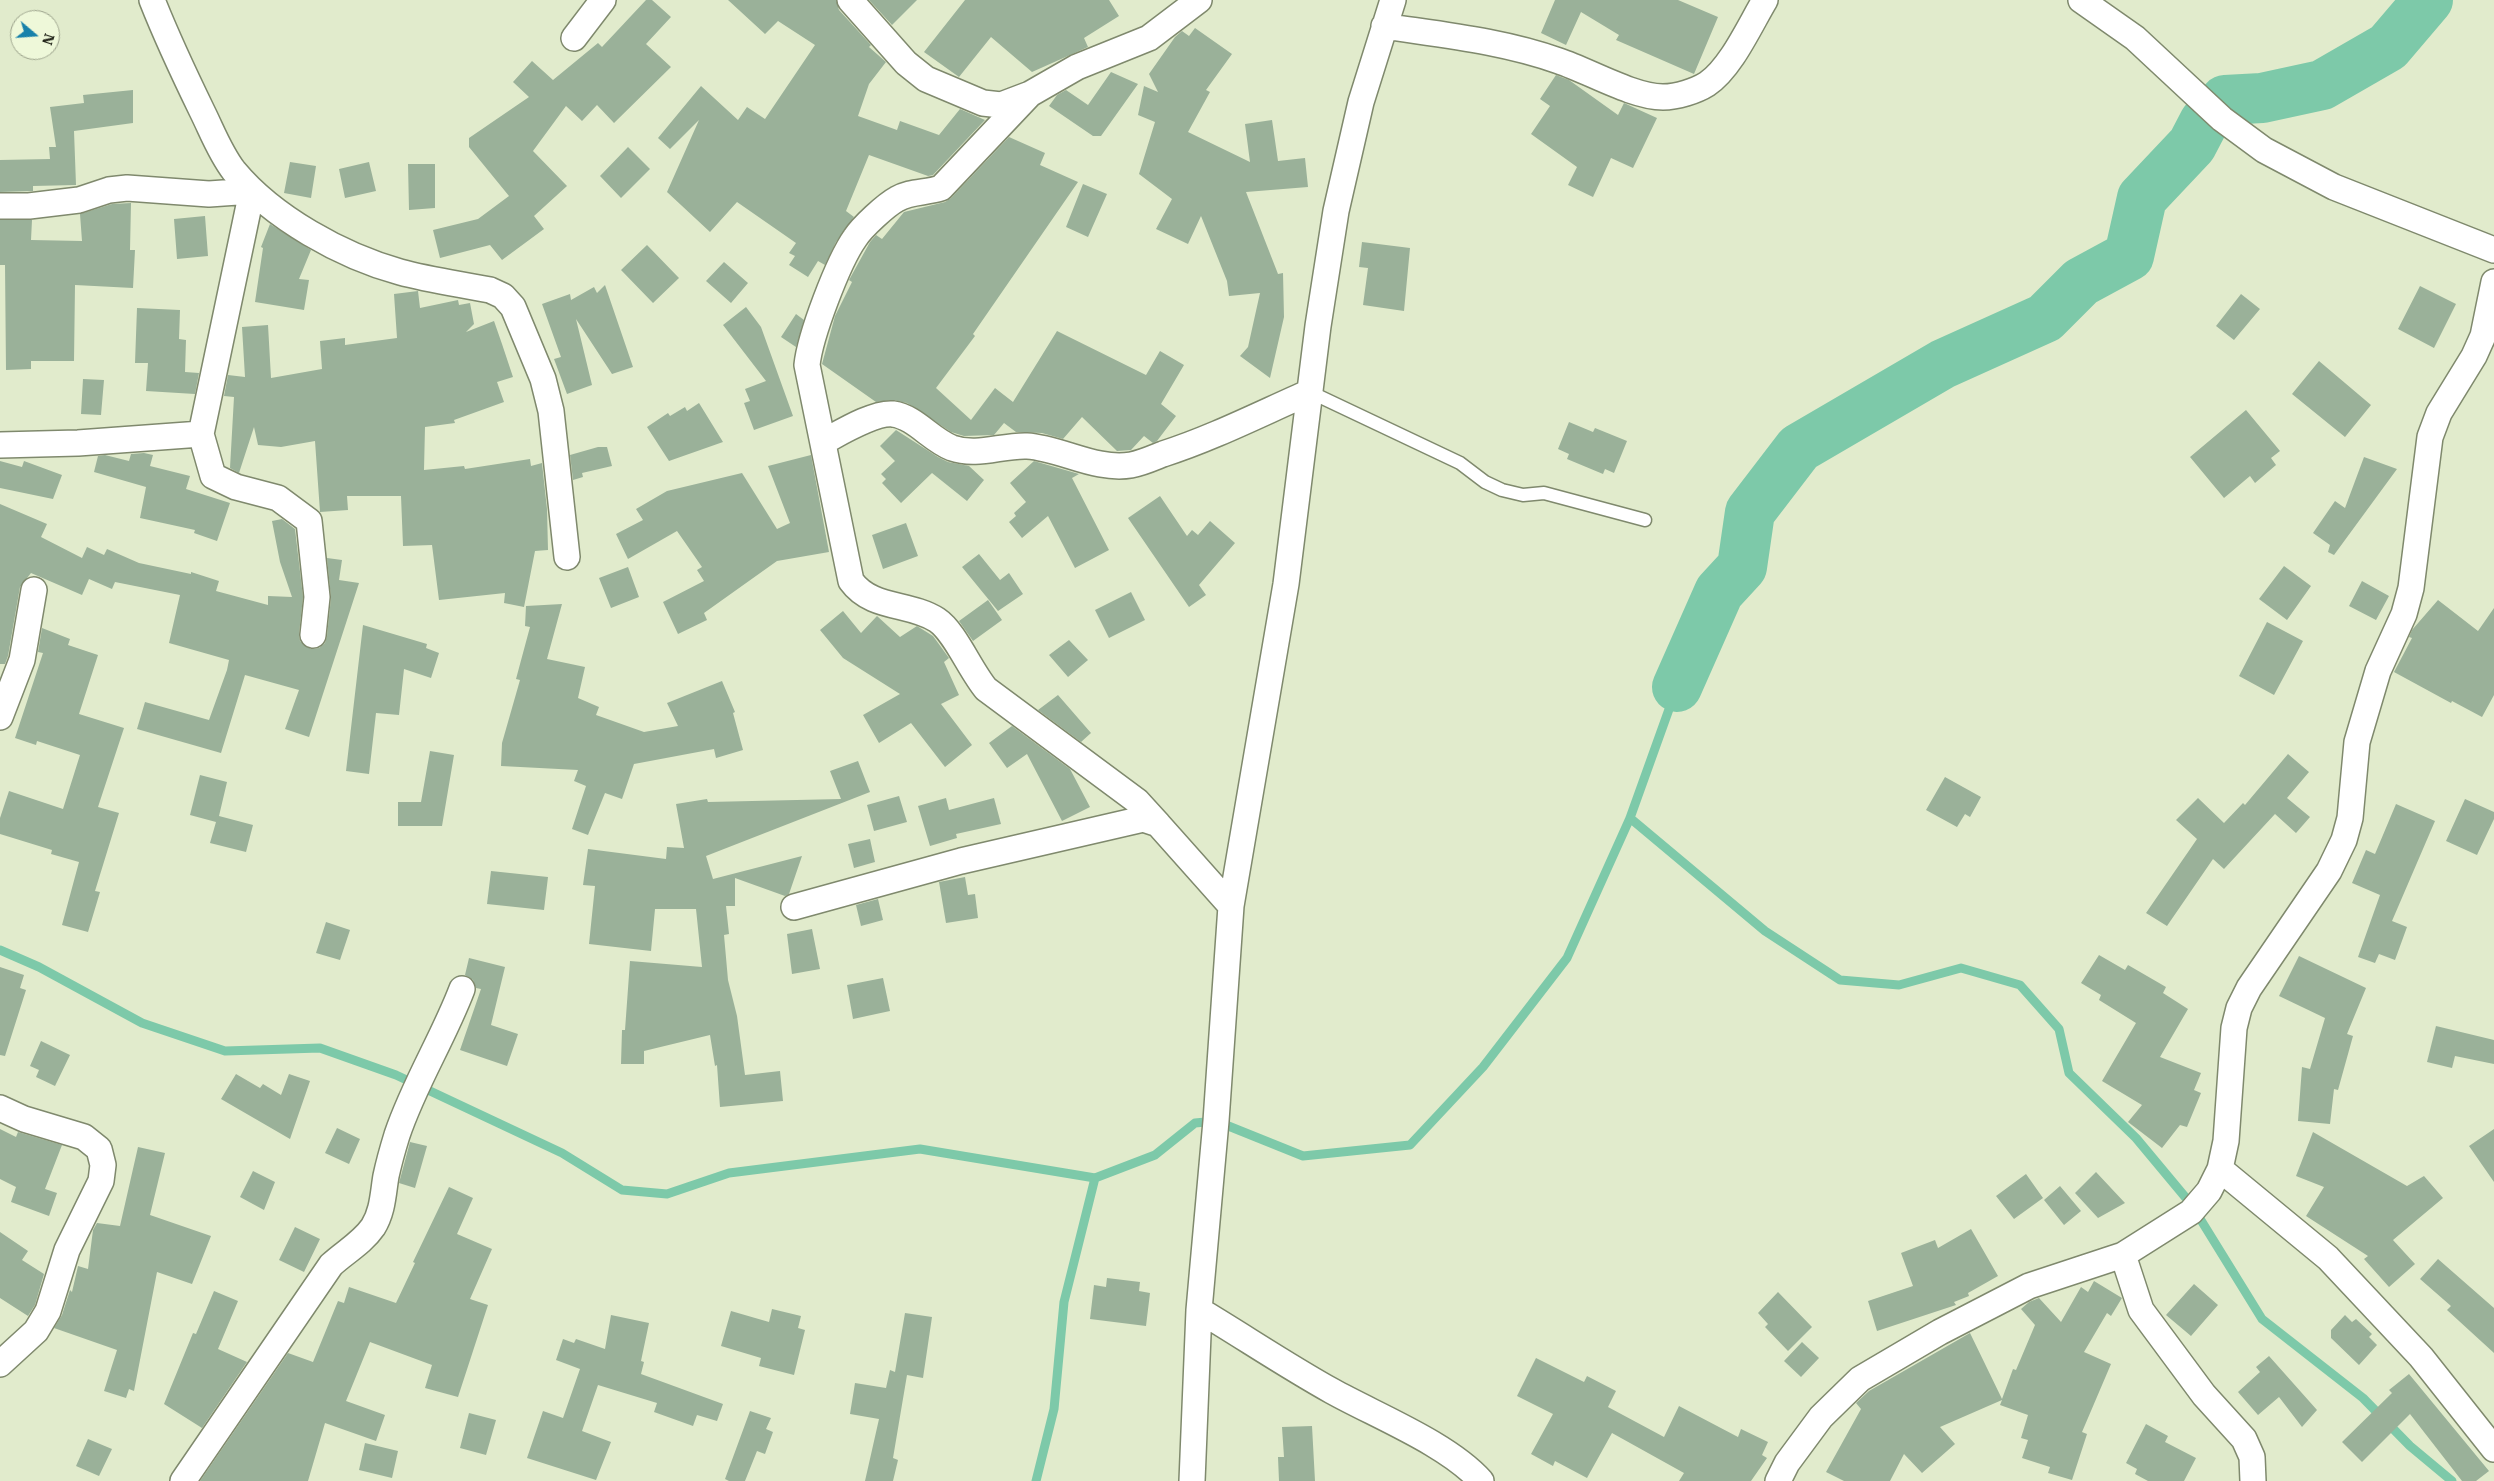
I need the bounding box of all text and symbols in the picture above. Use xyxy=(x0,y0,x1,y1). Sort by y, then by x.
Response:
north arrow xyxy=(10,10,60,60)
text: N xyxy=(38,31,59,47)

